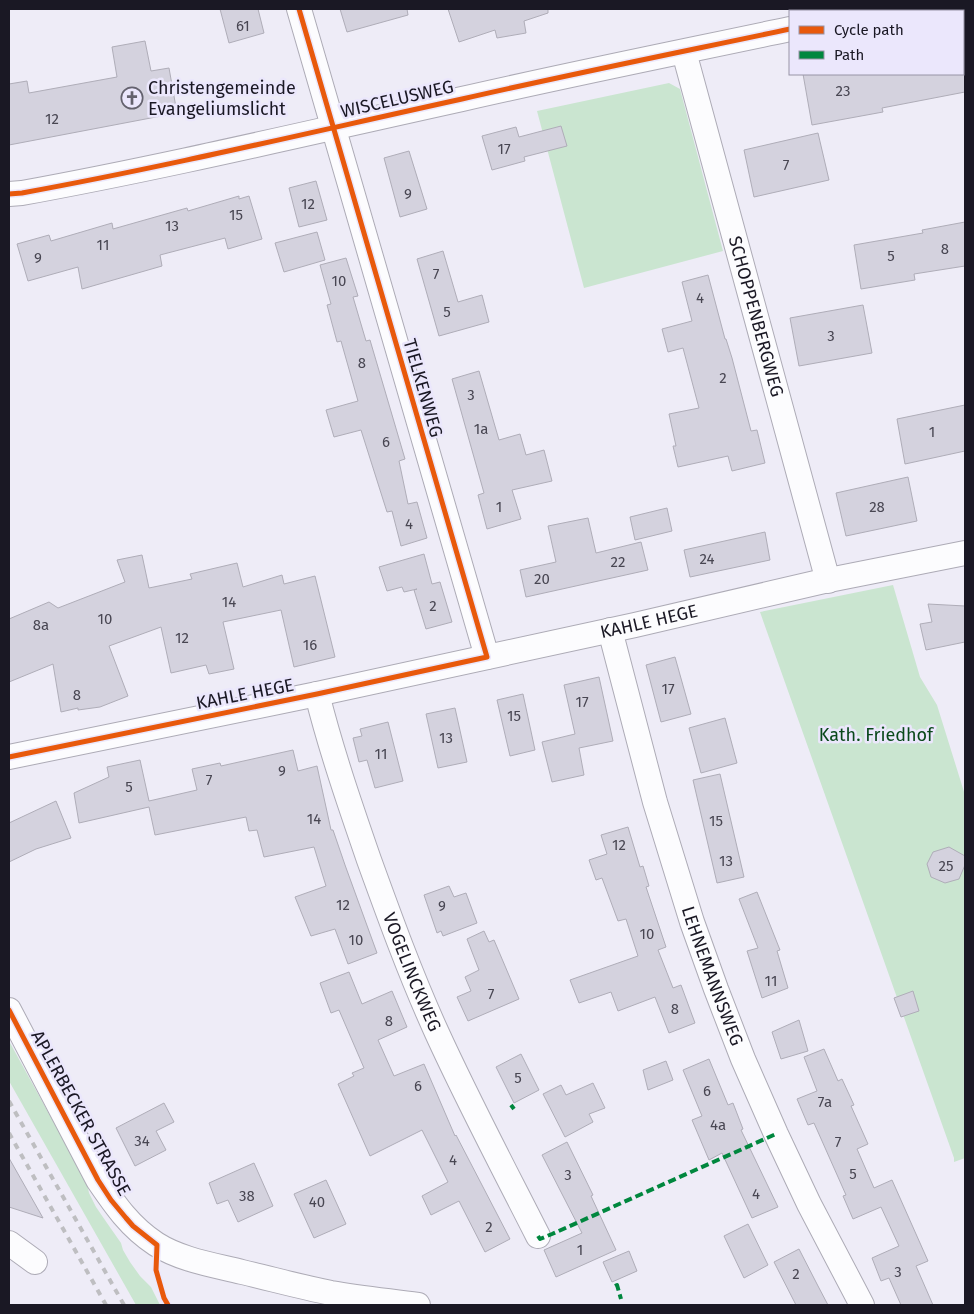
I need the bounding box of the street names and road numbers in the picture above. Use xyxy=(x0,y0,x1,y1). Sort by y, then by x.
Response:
street label: WISCELUSWEG xyxy=(338,75,456,123)
street label: SCHOPPENBERGWEG xyxy=(724,233,788,399)
street label: TIELKENWEG xyxy=(398,336,448,440)
street label: KAHLE HEGE xyxy=(598,600,700,643)
street label: KAHLE HEGE xyxy=(194,674,296,714)
street label: LEHNEMANNSWEG xyxy=(677,904,748,1049)
street label: VOGELINCKWEG xyxy=(378,910,446,1035)
street label: APLERBECKER STRASSE xyxy=(26,1027,136,1199)

